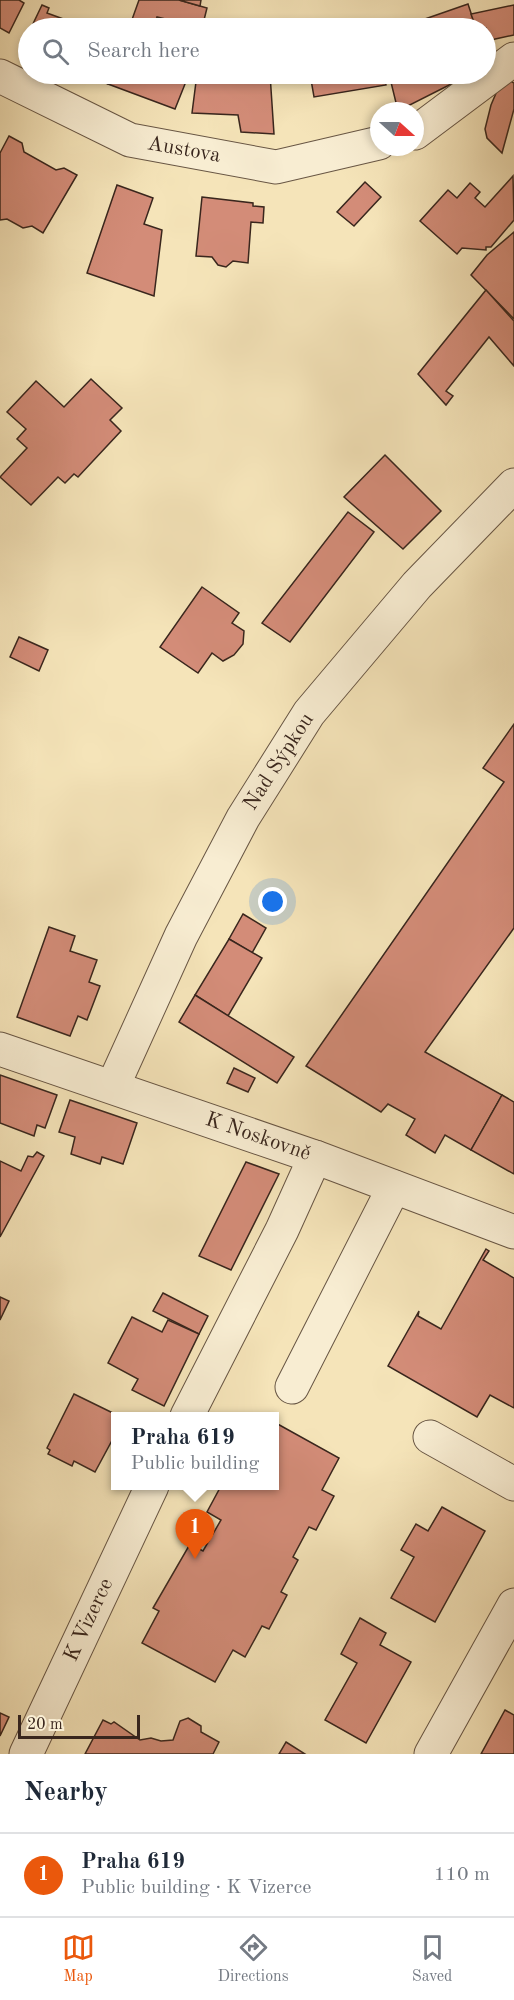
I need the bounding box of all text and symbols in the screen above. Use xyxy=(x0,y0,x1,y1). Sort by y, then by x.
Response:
search box xyxy=(18,18,496,84)
icon: search xyxy=(39,35,72,68)
text: Search here xyxy=(87,40,200,62)
north arrow xyxy=(370,102,424,156)
street label: Austova xyxy=(146,133,222,167)
street label: Nad Sýpkou xyxy=(240,710,318,814)
your location xyxy=(258,887,287,916)
street label: K Noskovně xyxy=(203,1109,313,1165)
popup xyxy=(111,1412,279,1490)
text: Praha 619 xyxy=(131,1427,235,1449)
text: Public building xyxy=(131,1454,259,1474)
pin: 1 xyxy=(176,1510,214,1559)
street label: K Vizerce xyxy=(61,1575,117,1665)
scale bar xyxy=(18,1712,140,1740)
text: 20 m xyxy=(27,1717,63,1733)
text: Nearby xyxy=(24,1780,108,1806)
text: Praha 619 xyxy=(81,1851,185,1873)
text: 1 xyxy=(38,1865,49,1885)
text: 110 m xyxy=(434,1865,490,1885)
text: Public building · K Vizerce xyxy=(81,1878,311,1898)
tab: Map xyxy=(62,1931,95,1987)
tab: Directions xyxy=(218,1931,289,1987)
tab: Saved xyxy=(412,1931,452,1987)

